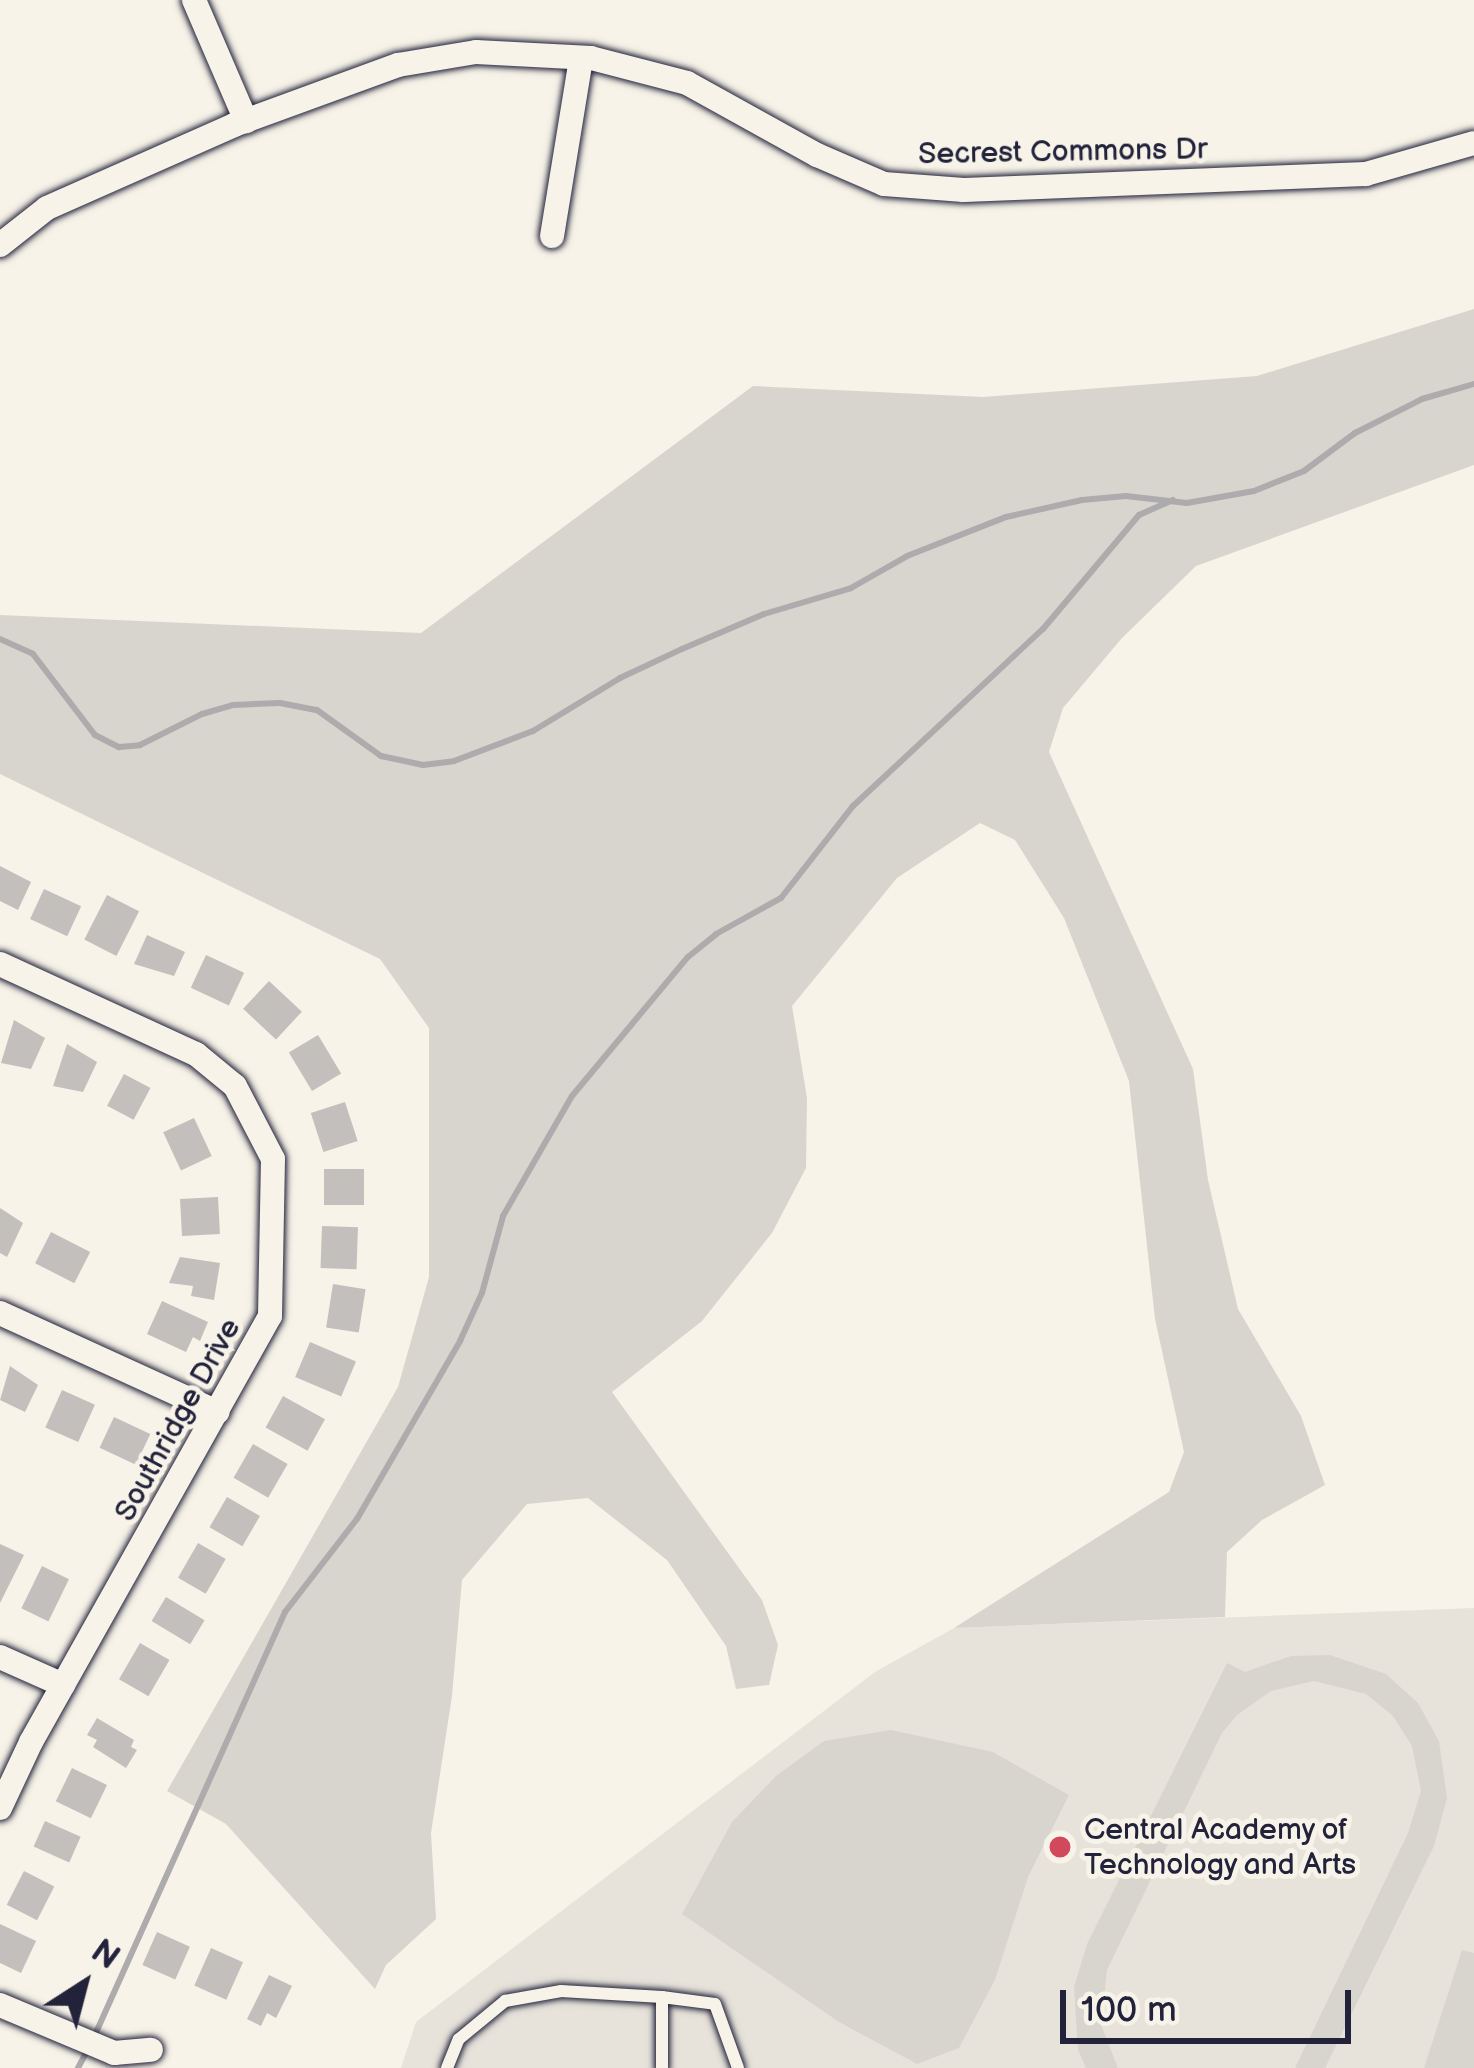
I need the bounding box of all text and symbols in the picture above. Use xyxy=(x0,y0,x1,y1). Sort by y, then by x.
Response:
street label: Secrest Commons Dr xyxy=(918,131,1208,173)
street label: Southridge Drive xyxy=(107,1312,249,1528)
place label: Central Academy of Technology and Arts xyxy=(1084,1812,1358,1882)
marker: Central Academy of Technology and Arts xyxy=(1047,1834,1073,1860)
north arrow xyxy=(24,1924,144,2044)
text: N xyxy=(83,1931,127,1978)
scale bar xyxy=(1066,1966,1357,2040)
text: 100 m xyxy=(1081,1989,1177,2032)

